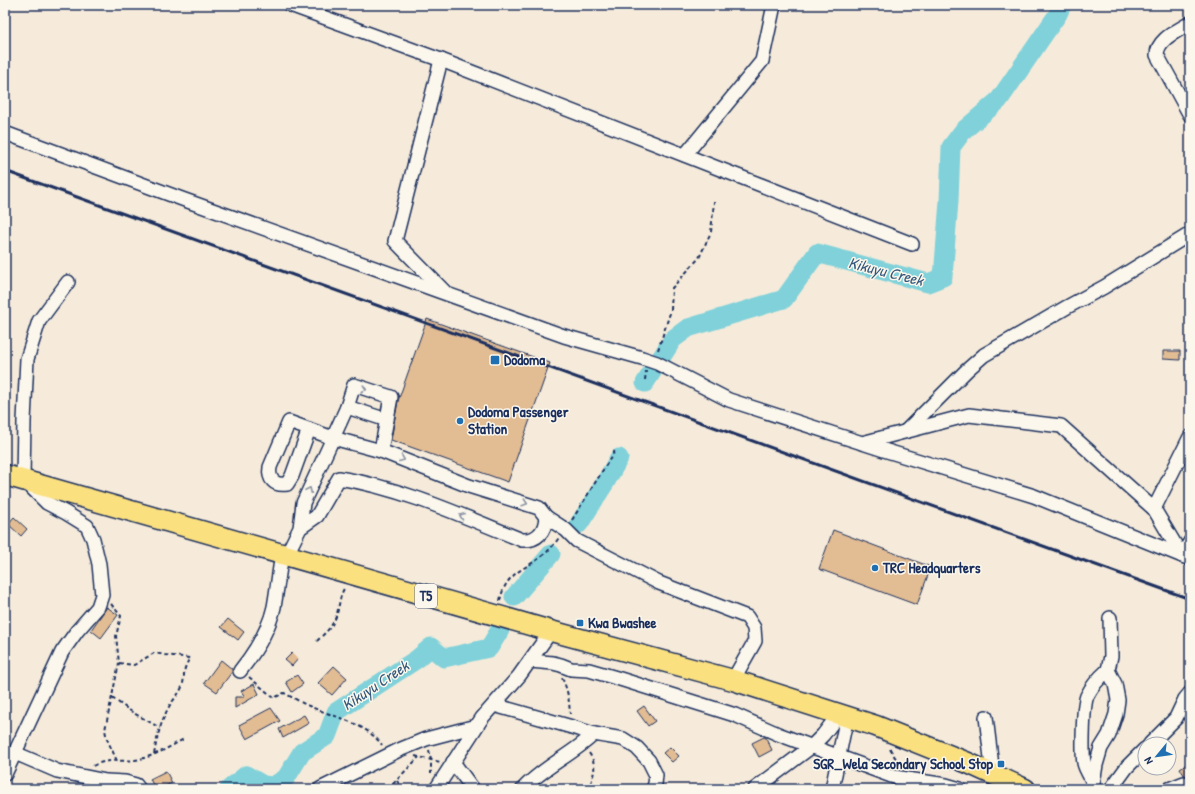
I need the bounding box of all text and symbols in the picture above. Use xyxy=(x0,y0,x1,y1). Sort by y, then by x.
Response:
water label: Kikuyu Creek xyxy=(846,251,927,291)
place label: Dodoma xyxy=(504,349,545,370)
marker: Dodoma xyxy=(489,354,501,366)
one-way arrow xyxy=(360,384,367,392)
place label: Dodoma Passenger Station xyxy=(468,401,569,439)
marker: Dodoma Passenger Station xyxy=(455,416,465,426)
one-way arrow xyxy=(398,454,406,462)
one-way arrow xyxy=(304,487,312,494)
one-way arrow xyxy=(521,499,528,507)
one-way arrow xyxy=(459,513,466,521)
place label: TRC Headquarters xyxy=(882,557,981,579)
marker: TRC Headquarters xyxy=(870,563,880,573)
road number: T5 xyxy=(415,584,437,608)
place label: Kwa Bwashee xyxy=(588,612,657,633)
marker: Kwa Bwashee xyxy=(575,618,585,628)
water label: Kikuyu Creek xyxy=(337,654,414,715)
north arrow xyxy=(1137,736,1177,776)
place label: SGR_Wela Secondary School Stop xyxy=(813,753,994,775)
text: N xyxy=(1141,755,1156,767)
marker: SGR_Wela Secondary School Stop xyxy=(996,759,1006,769)

